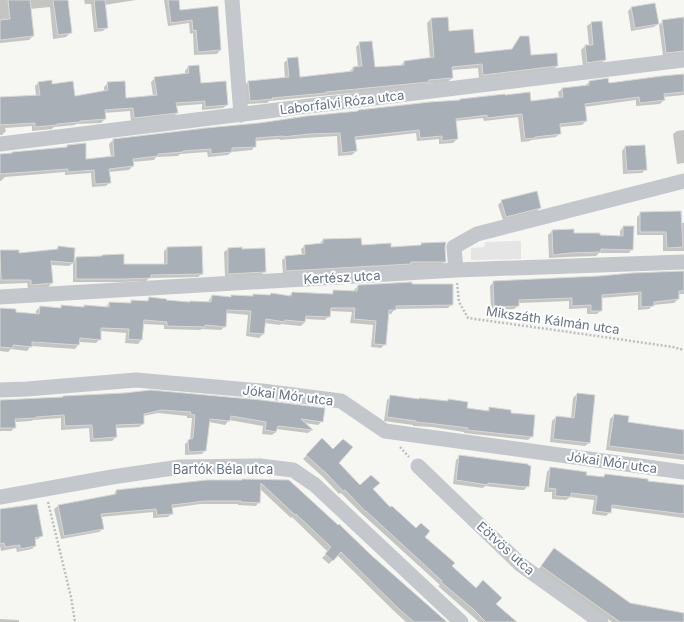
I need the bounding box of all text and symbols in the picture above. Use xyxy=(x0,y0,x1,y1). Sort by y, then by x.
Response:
street label: Laborfalvi Róza utca xyxy=(279,86,405,118)
street label: Kertész utca xyxy=(303,267,381,287)
street label: Mikszáth Kálmán utca xyxy=(485,303,621,337)
street label: Jókai Mór utca xyxy=(242,382,334,408)
street label: Jókai Mór utca xyxy=(566,448,658,476)
street label: Bartók Béla utca xyxy=(173,461,273,477)
street label: Eötvös utca xyxy=(474,518,538,578)

